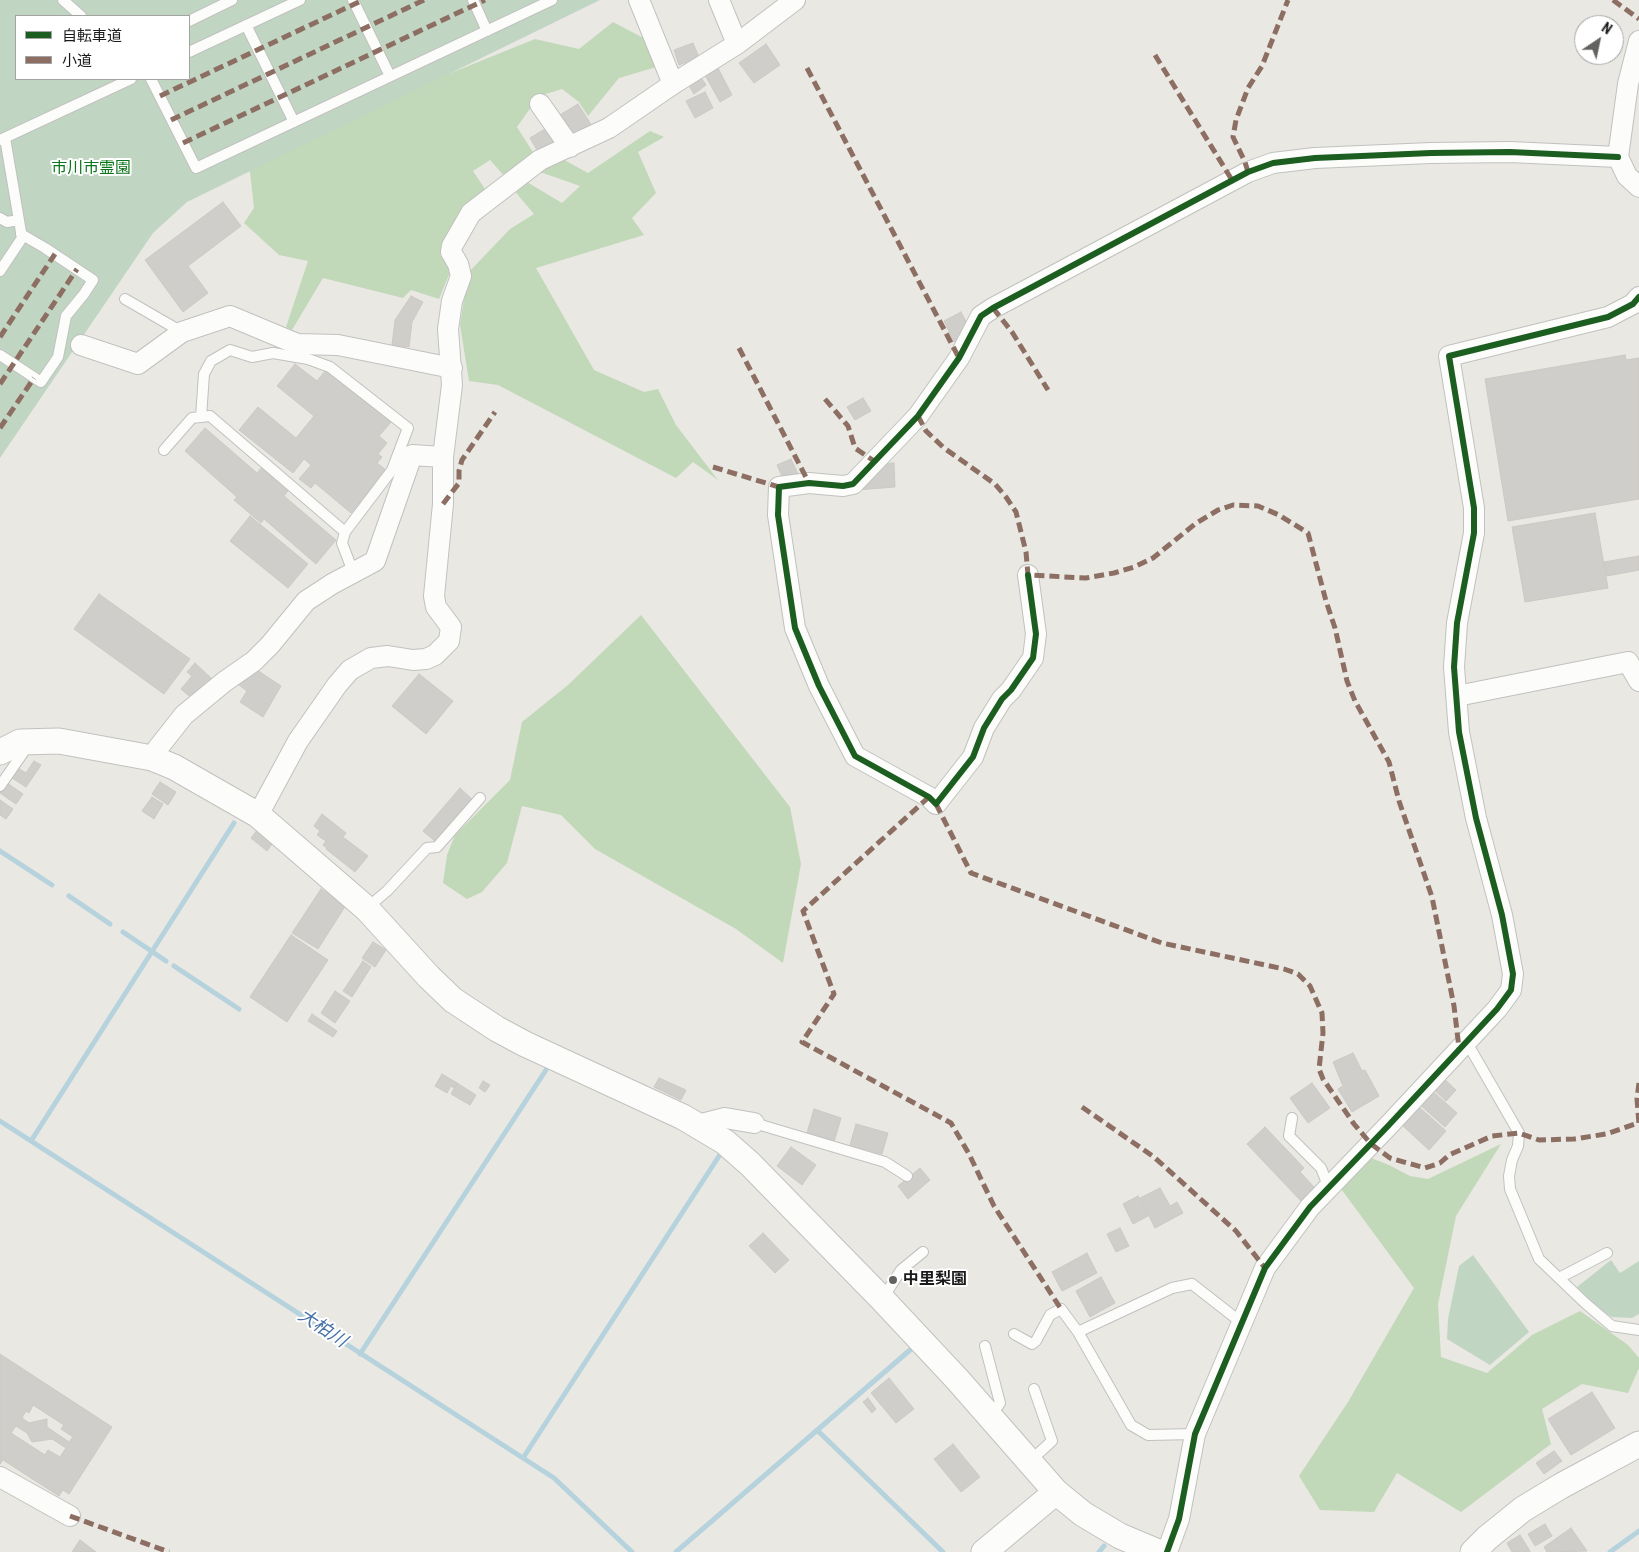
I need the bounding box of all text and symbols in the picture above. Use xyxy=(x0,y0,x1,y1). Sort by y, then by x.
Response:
legend xyxy=(15,15,190,80)
north arrow xyxy=(1574,15,1624,65)
text: N xyxy=(1599,19,1615,37)
text: 自転車道 xyxy=(62,27,122,45)
text: 小道 xyxy=(62,52,92,70)
park label: 市川市霊園 xyxy=(51,159,131,179)
place label: 中里梨園 xyxy=(903,1270,967,1290)
marker: 中里梨園 xyxy=(887,1274,899,1286)
water label: 大柏川 xyxy=(293,1305,351,1353)

